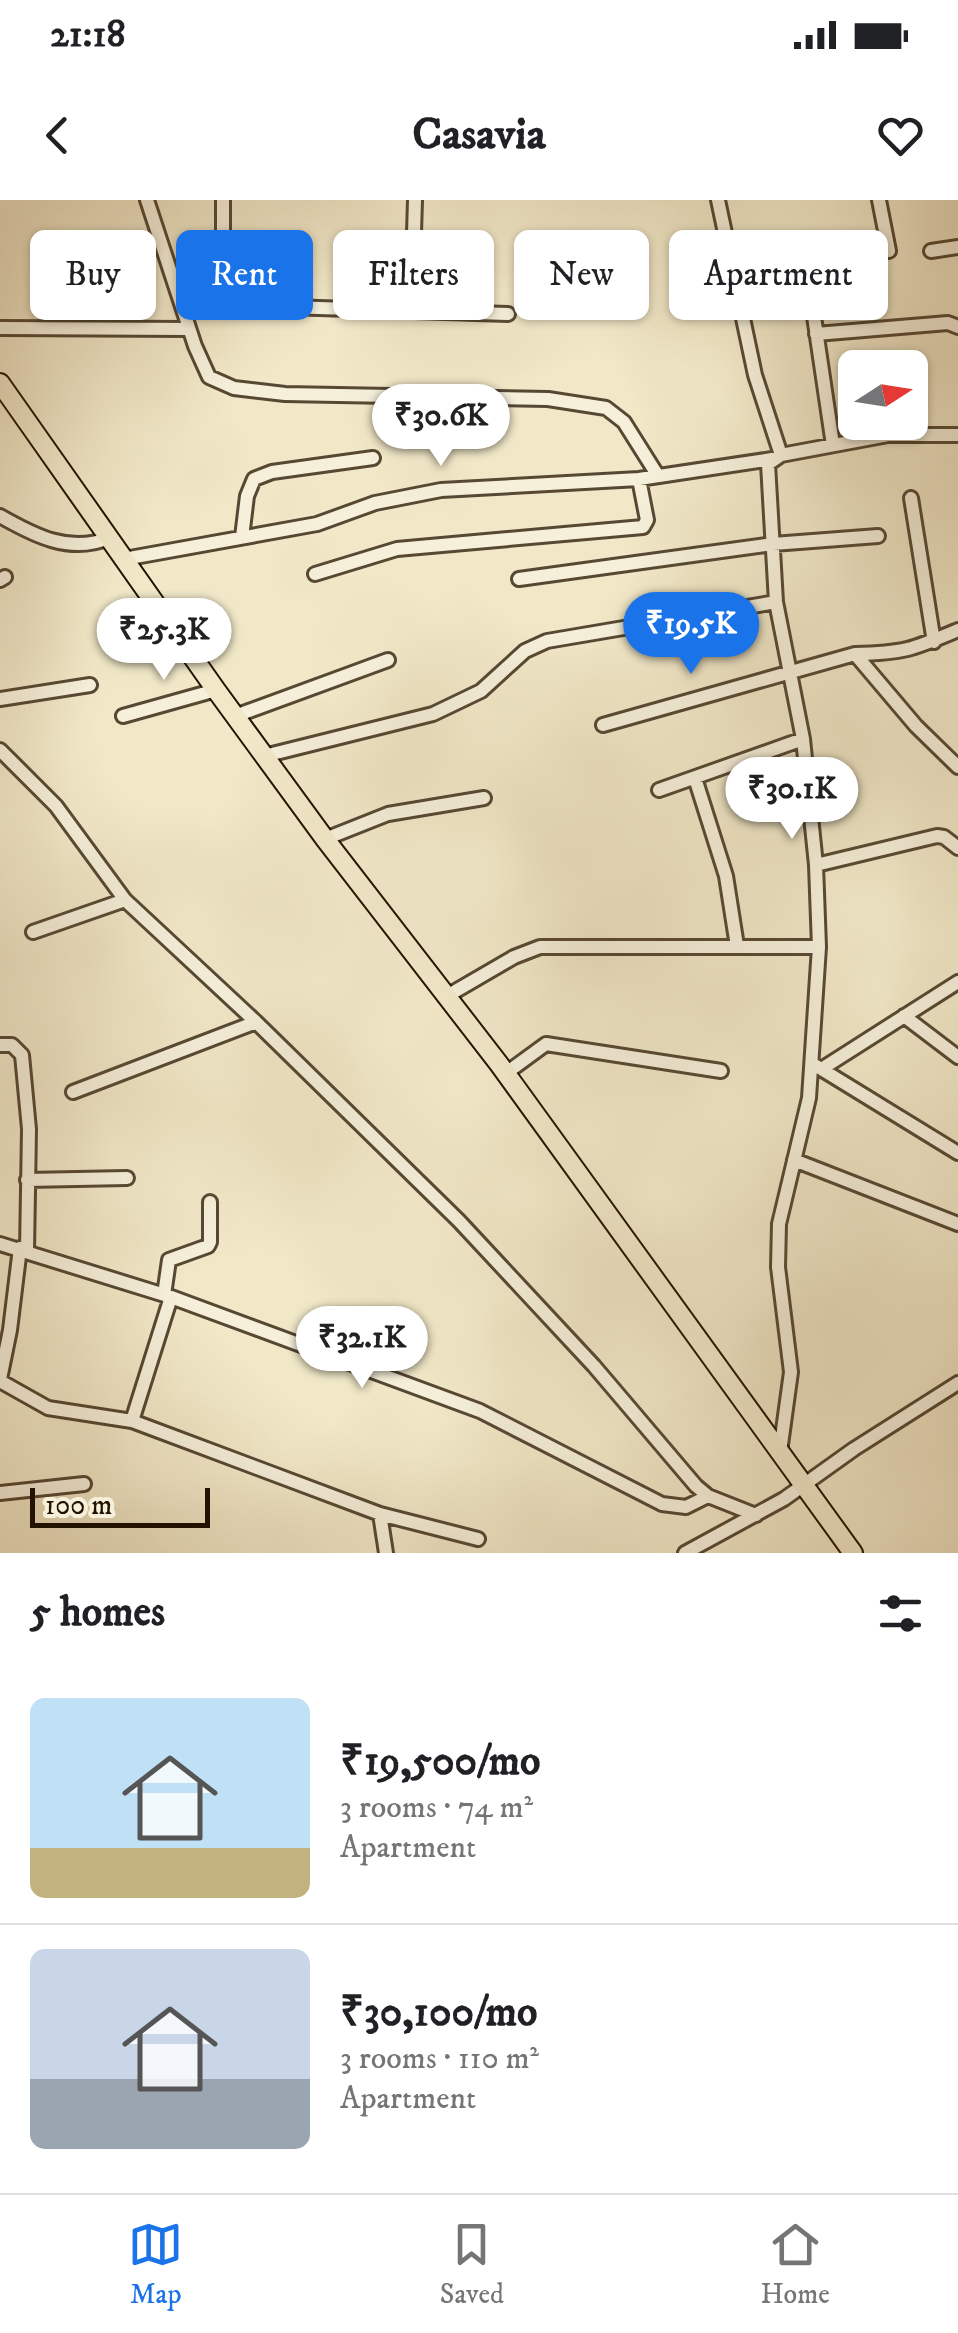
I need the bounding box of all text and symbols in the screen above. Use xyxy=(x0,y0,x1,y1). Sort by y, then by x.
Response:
text: 21:18 xyxy=(50,11,126,59)
text: Casavia xyxy=(412,107,546,163)
icon: back xyxy=(30,108,85,163)
icon: heart xyxy=(873,108,928,163)
chip: Buy xyxy=(30,230,156,320)
chip: Rent xyxy=(176,230,313,320)
chip: Filters xyxy=(333,230,494,320)
chip: New xyxy=(514,230,649,320)
chip: Apartment xyxy=(669,230,888,320)
north arrow xyxy=(838,350,928,440)
map controls xyxy=(838,350,928,440)
pin: ₹30.6K xyxy=(360,384,522,469)
text: ₹30.6K xyxy=(394,396,488,436)
pin: ₹19.5K xyxy=(610,592,772,677)
pin: ₹25.3K xyxy=(83,598,245,683)
text: ₹19.5K xyxy=(645,604,737,644)
text: ₹25.3K xyxy=(119,610,209,650)
pin: ₹30.1K xyxy=(711,757,873,842)
text: ₹30.1K xyxy=(747,769,837,809)
pin: ₹32.1K xyxy=(281,1306,443,1391)
text: ₹32.1K xyxy=(318,1318,406,1358)
scale bar xyxy=(30,1483,210,1528)
text: 100 m xyxy=(45,1488,112,1523)
icon: filters xyxy=(873,1586,928,1641)
text: 5 homes xyxy=(30,1587,165,1639)
text: ₹19,500/mo xyxy=(340,1736,540,1788)
icon: home xyxy=(110,1738,230,1858)
text: 3 rooms · 74 m² xyxy=(340,1788,533,1828)
text: Apartment xyxy=(340,1828,476,1868)
text: ₹30,100/mo xyxy=(340,1987,537,2039)
icon: home xyxy=(110,1989,230,2109)
text: 3 rooms · 110 m² xyxy=(340,2039,539,2079)
text: Apartment xyxy=(340,2079,476,2119)
tab: Map xyxy=(128,2217,183,2312)
tab: Saved xyxy=(440,2217,504,2312)
tab: Home xyxy=(761,2217,830,2312)

